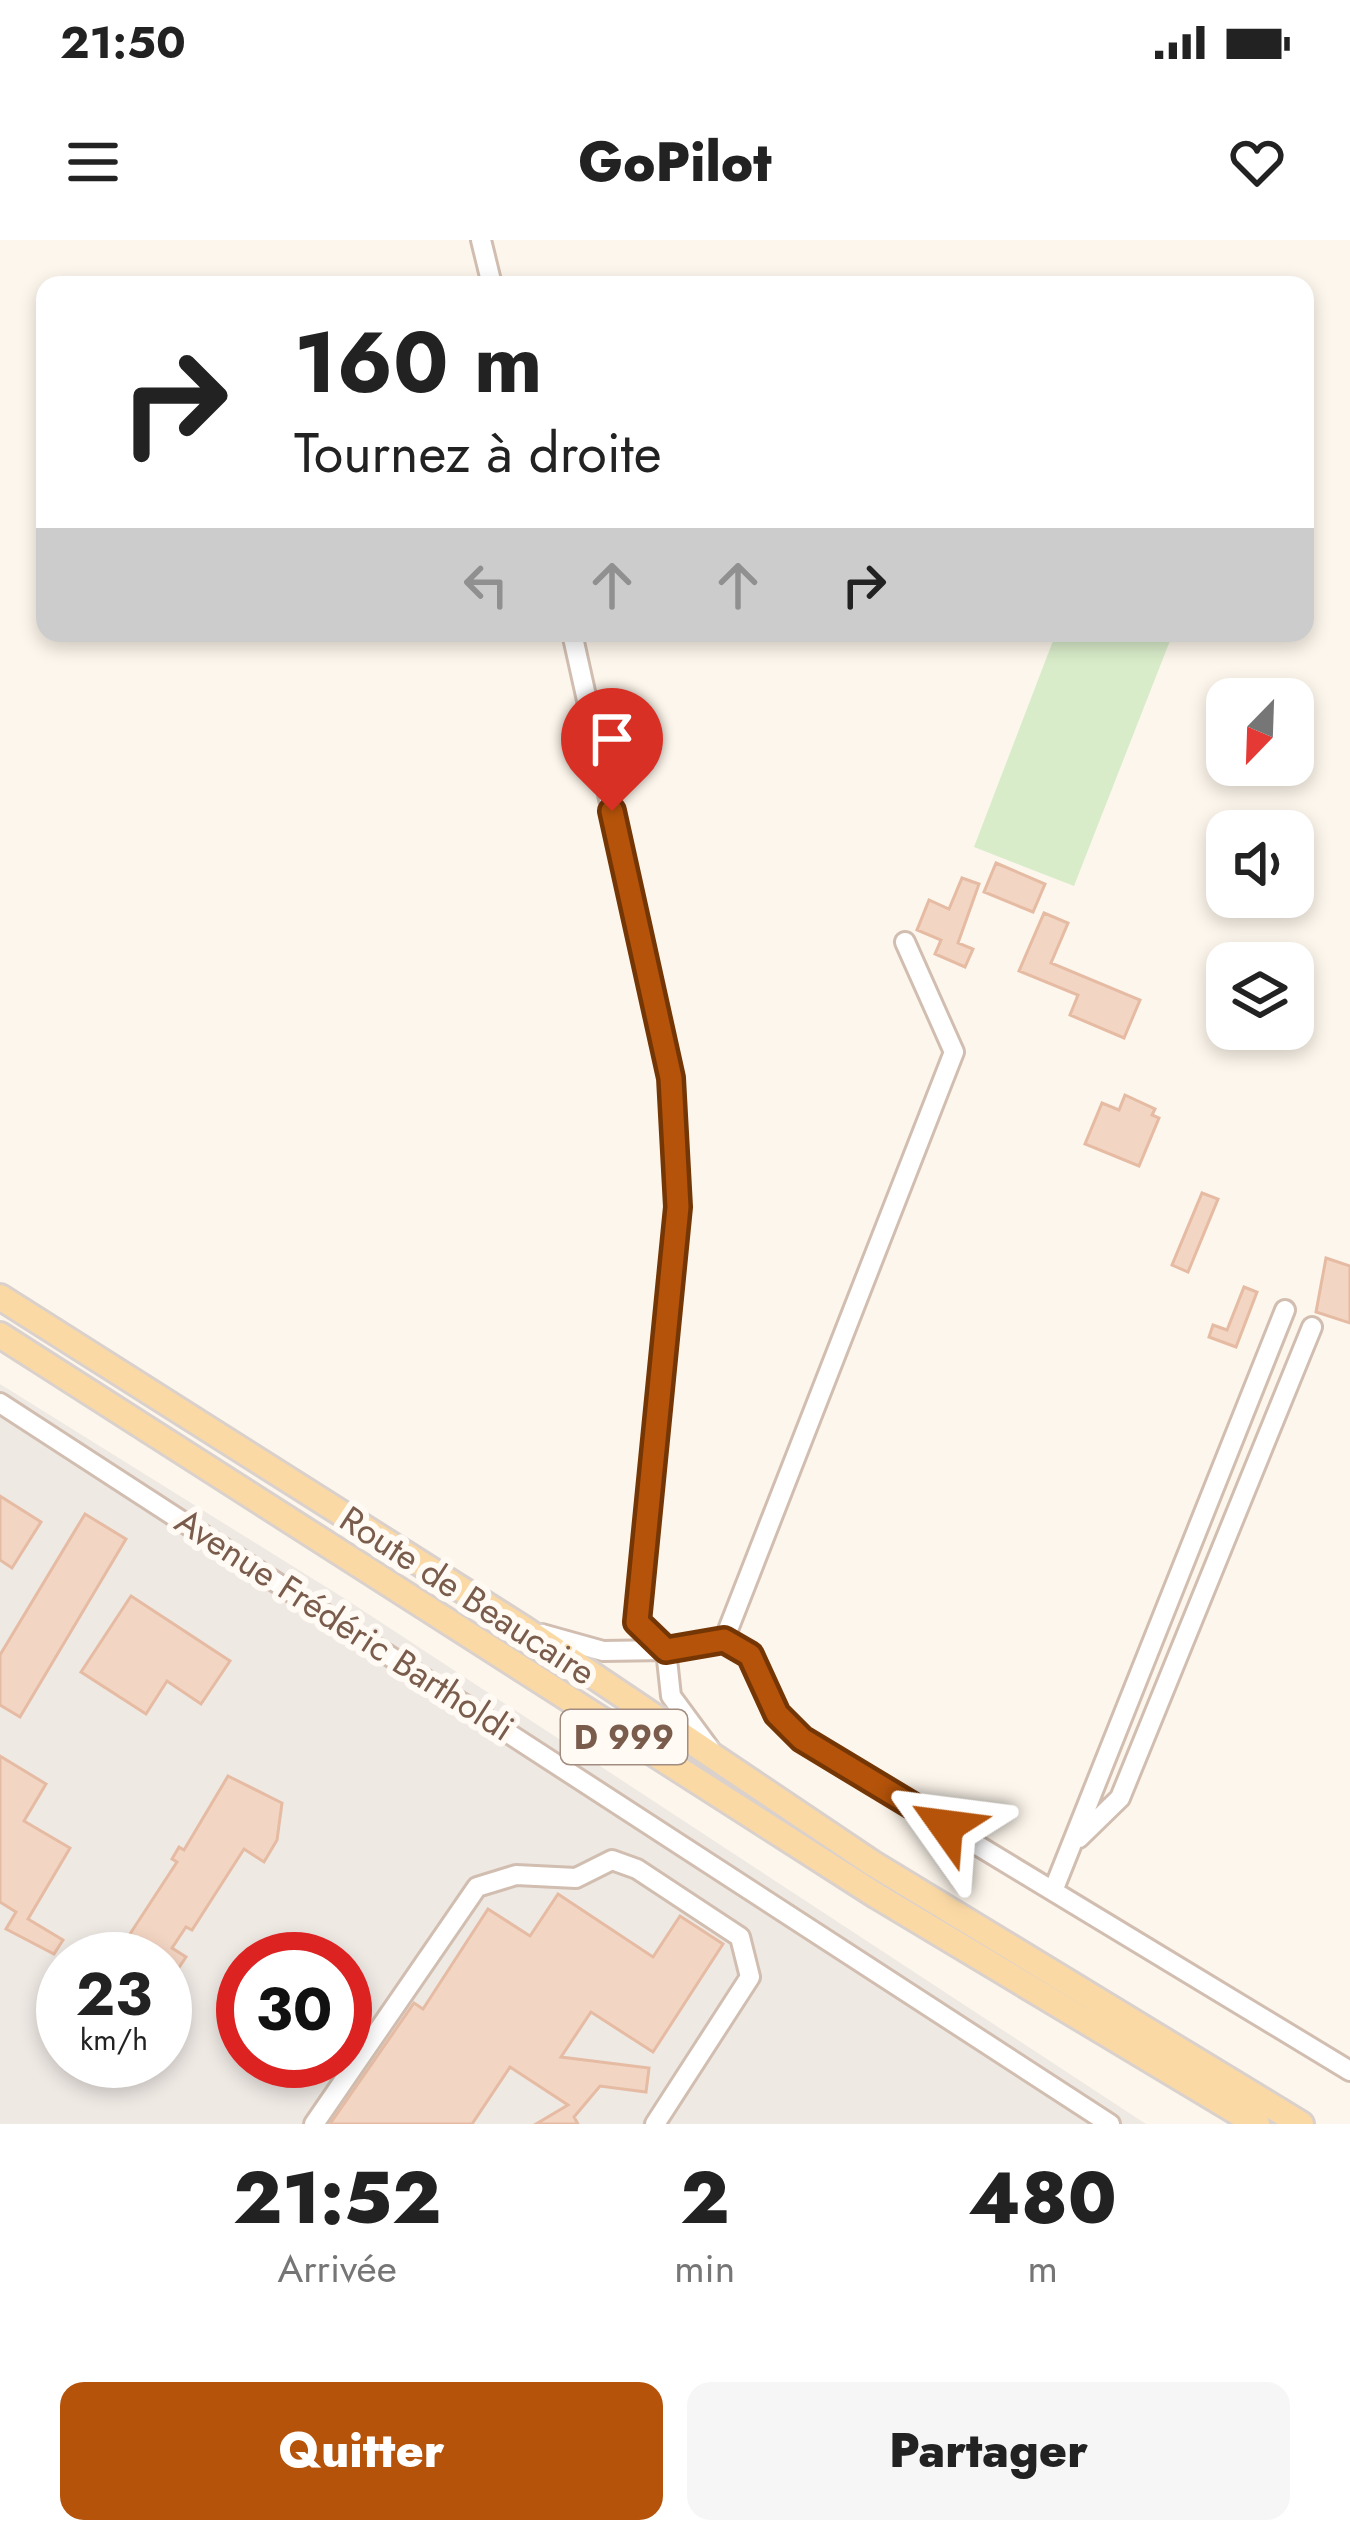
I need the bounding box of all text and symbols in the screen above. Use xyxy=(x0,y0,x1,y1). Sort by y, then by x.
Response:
text: 21:50 xyxy=(60,10,186,75)
text: GoPilot xyxy=(578,123,772,201)
icon: menu xyxy=(60,129,126,195)
icon: heart xyxy=(1224,129,1290,195)
text: 160 m xyxy=(294,302,543,424)
icon: right xyxy=(96,324,252,480)
text: Tournez à droite xyxy=(294,414,662,492)
icon: left xyxy=(453,552,519,618)
icon: ahead xyxy=(579,552,645,618)
icon: ahead xyxy=(705,552,771,618)
icon: right xyxy=(831,552,897,618)
north arrow xyxy=(1206,678,1314,786)
map controls xyxy=(1206,678,1314,1050)
pin xyxy=(561,688,663,811)
icon: arrive xyxy=(579,706,645,772)
button: sound xyxy=(1206,810,1314,918)
button: layers xyxy=(1206,942,1314,1050)
street label: Route de Beaucaire xyxy=(330,1493,606,1697)
street label: Avenue Frédéric Bartholdi xyxy=(165,1495,525,1753)
road number: D 999 xyxy=(561,1710,687,1764)
position arrow xyxy=(883,1763,1009,1889)
speed limit sign: 30 xyxy=(216,1932,372,2088)
text: 23 xyxy=(76,1951,152,2038)
text: km/h xyxy=(80,2018,148,2061)
text: 21:52 xyxy=(233,2146,441,2250)
text: 2 xyxy=(680,2146,729,2250)
text: 480 xyxy=(968,2146,1117,2250)
text: Arrivée xyxy=(277,2240,397,2297)
text: min xyxy=(674,2240,735,2297)
text: m xyxy=(1027,2240,1058,2297)
button: Quitter xyxy=(60,2382,663,2520)
button: Partager xyxy=(687,2382,1290,2520)

